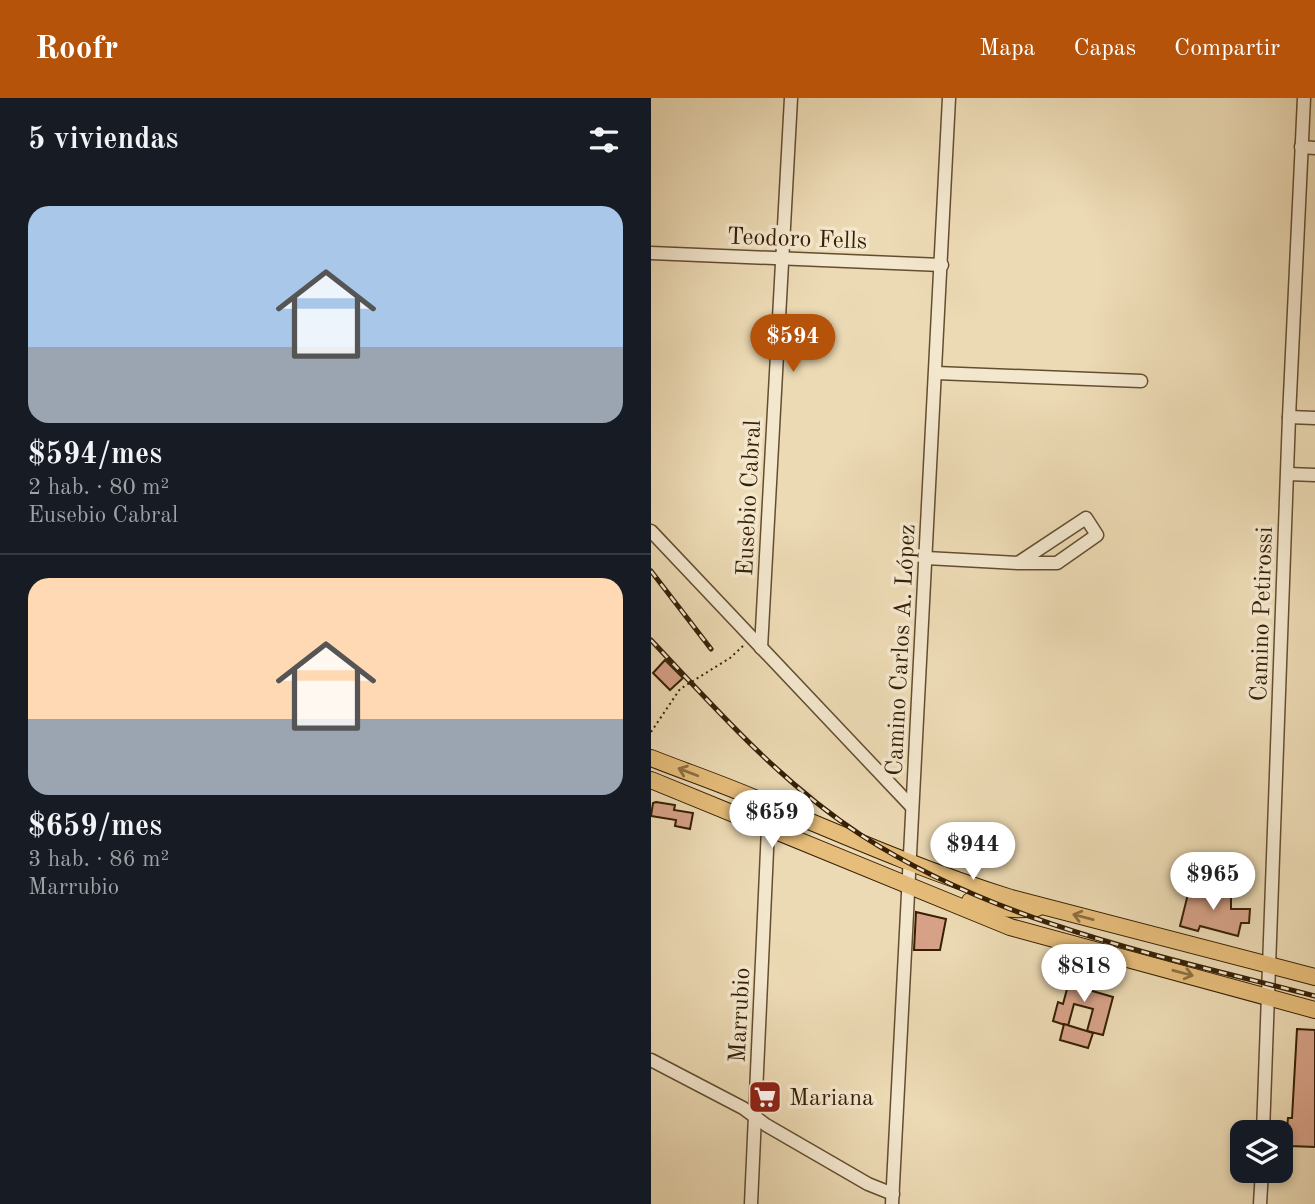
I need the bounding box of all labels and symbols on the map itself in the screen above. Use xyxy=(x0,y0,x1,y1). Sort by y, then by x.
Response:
street label: Teodoro Fells xyxy=(726,226,867,254)
pin: $594 xyxy=(752,314,834,374)
street label: Eusebio Cabral xyxy=(734,419,766,577)
street label: Camino Carlos A. López xyxy=(883,524,921,777)
street label: Camino Petirossi xyxy=(1248,526,1278,702)
one-way arrow xyxy=(677,765,699,778)
pin: $659 xyxy=(731,790,813,850)
pin: $944 xyxy=(932,822,1014,882)
pin: $965 xyxy=(1172,852,1254,912)
one-way arrow xyxy=(1072,909,1094,922)
pin: $818 xyxy=(1043,944,1125,1004)
street label: Marrubio xyxy=(727,967,755,1063)
one-way arrow xyxy=(1172,968,1194,981)
supermarket icon: Mariana xyxy=(746,1078,784,1116)
place label: Mariana xyxy=(789,1087,874,1111)

